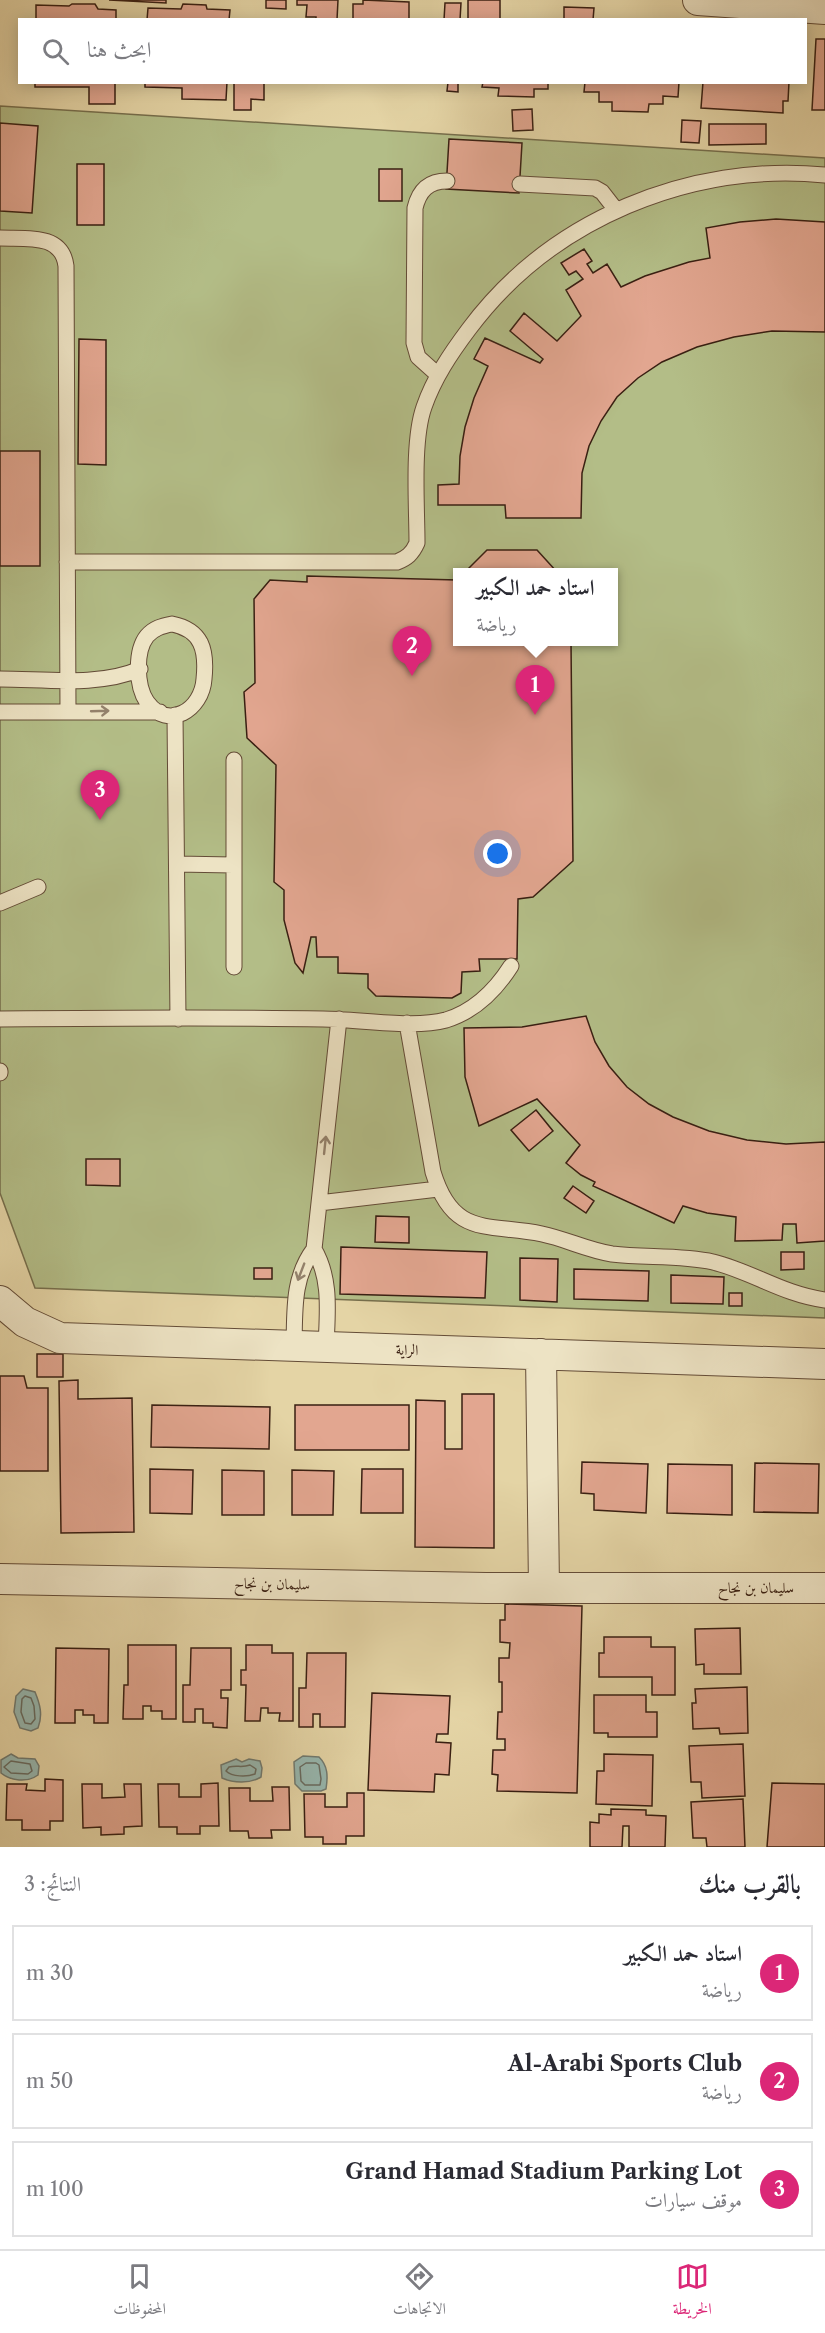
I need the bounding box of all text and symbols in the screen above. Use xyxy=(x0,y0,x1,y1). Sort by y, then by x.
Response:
search box xyxy=(18,18,807,84)
icon: search xyxy=(39,35,72,68)
text: ابحث هنا xyxy=(87,36,152,63)
popup xyxy=(453,568,618,646)
text: استاد حمد الكبير xyxy=(476,574,595,601)
text: رياضة xyxy=(476,612,517,636)
pin: 2 xyxy=(392,626,432,676)
pin: 1 xyxy=(516,666,554,715)
one-way arrow xyxy=(90,705,110,717)
pin: 3 xyxy=(80,770,120,820)
your location xyxy=(483,839,512,868)
one-way arrow xyxy=(320,1136,331,1156)
one-way arrow xyxy=(295,1262,306,1281)
street label: الراية xyxy=(395,1340,419,1359)
street label: سليمان بن نجاح xyxy=(234,1573,310,1598)
street label: سليمان بن نجاح xyxy=(718,1578,794,1601)
text: بالقرب منك xyxy=(698,1868,801,1900)
text: النتائج: 3 xyxy=(24,1872,81,1896)
text: استاد حمد الكبير xyxy=(624,1940,742,1967)
text: 30 m xyxy=(26,1961,74,1985)
text: 1 xyxy=(775,1961,784,1985)
text: رياضة xyxy=(702,1978,742,2002)
text: Al-Arabi Sports Club xyxy=(508,2050,742,2077)
text: 50 m xyxy=(26,2069,74,2093)
text: 2 xyxy=(774,2069,785,2093)
text: رياضة xyxy=(702,2080,742,2104)
text: Grand Hamad Stadium Parking Lot xyxy=(345,2158,742,2185)
text: 100 m xyxy=(26,2177,84,2201)
text: 3 xyxy=(774,2177,785,2201)
text: موقف سيارات xyxy=(644,2188,742,2212)
tab: المحفوظات xyxy=(113,2260,166,2324)
tab: الاتجاهات xyxy=(393,2260,446,2324)
tab: الخريطة xyxy=(673,2260,712,2324)

